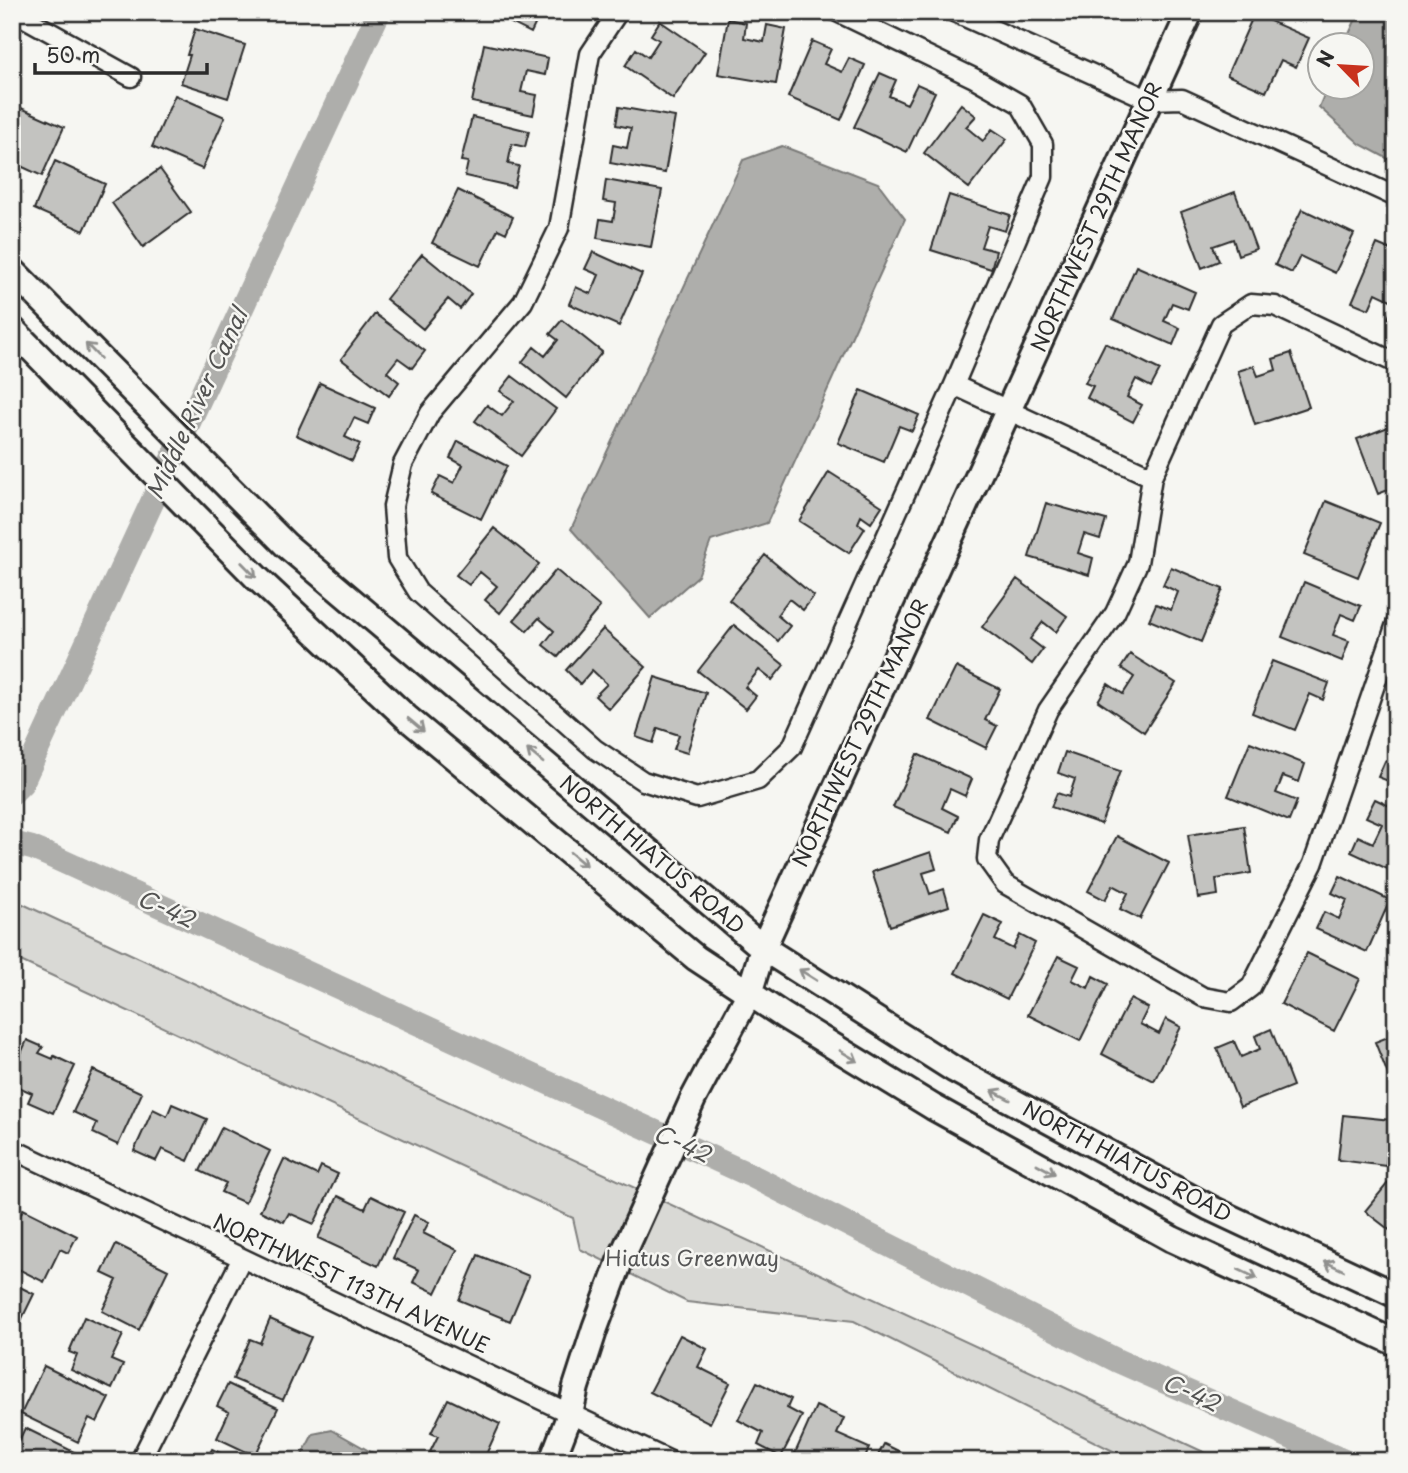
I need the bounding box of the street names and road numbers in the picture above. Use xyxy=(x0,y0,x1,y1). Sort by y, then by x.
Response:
street label: NORTHWEST 29TH MANOR xyxy=(1021,76,1169,356)
street label: NORTHWEST 29TH MANOR xyxy=(783,593,936,871)
street label: NORTH HIATUS ROAD xyxy=(554,766,753,941)
street label: NORTH HIATUS ROAD xyxy=(1018,1091,1238,1229)
street label: NORTHWEST 113TH AVENUE xyxy=(208,1204,495,1360)

